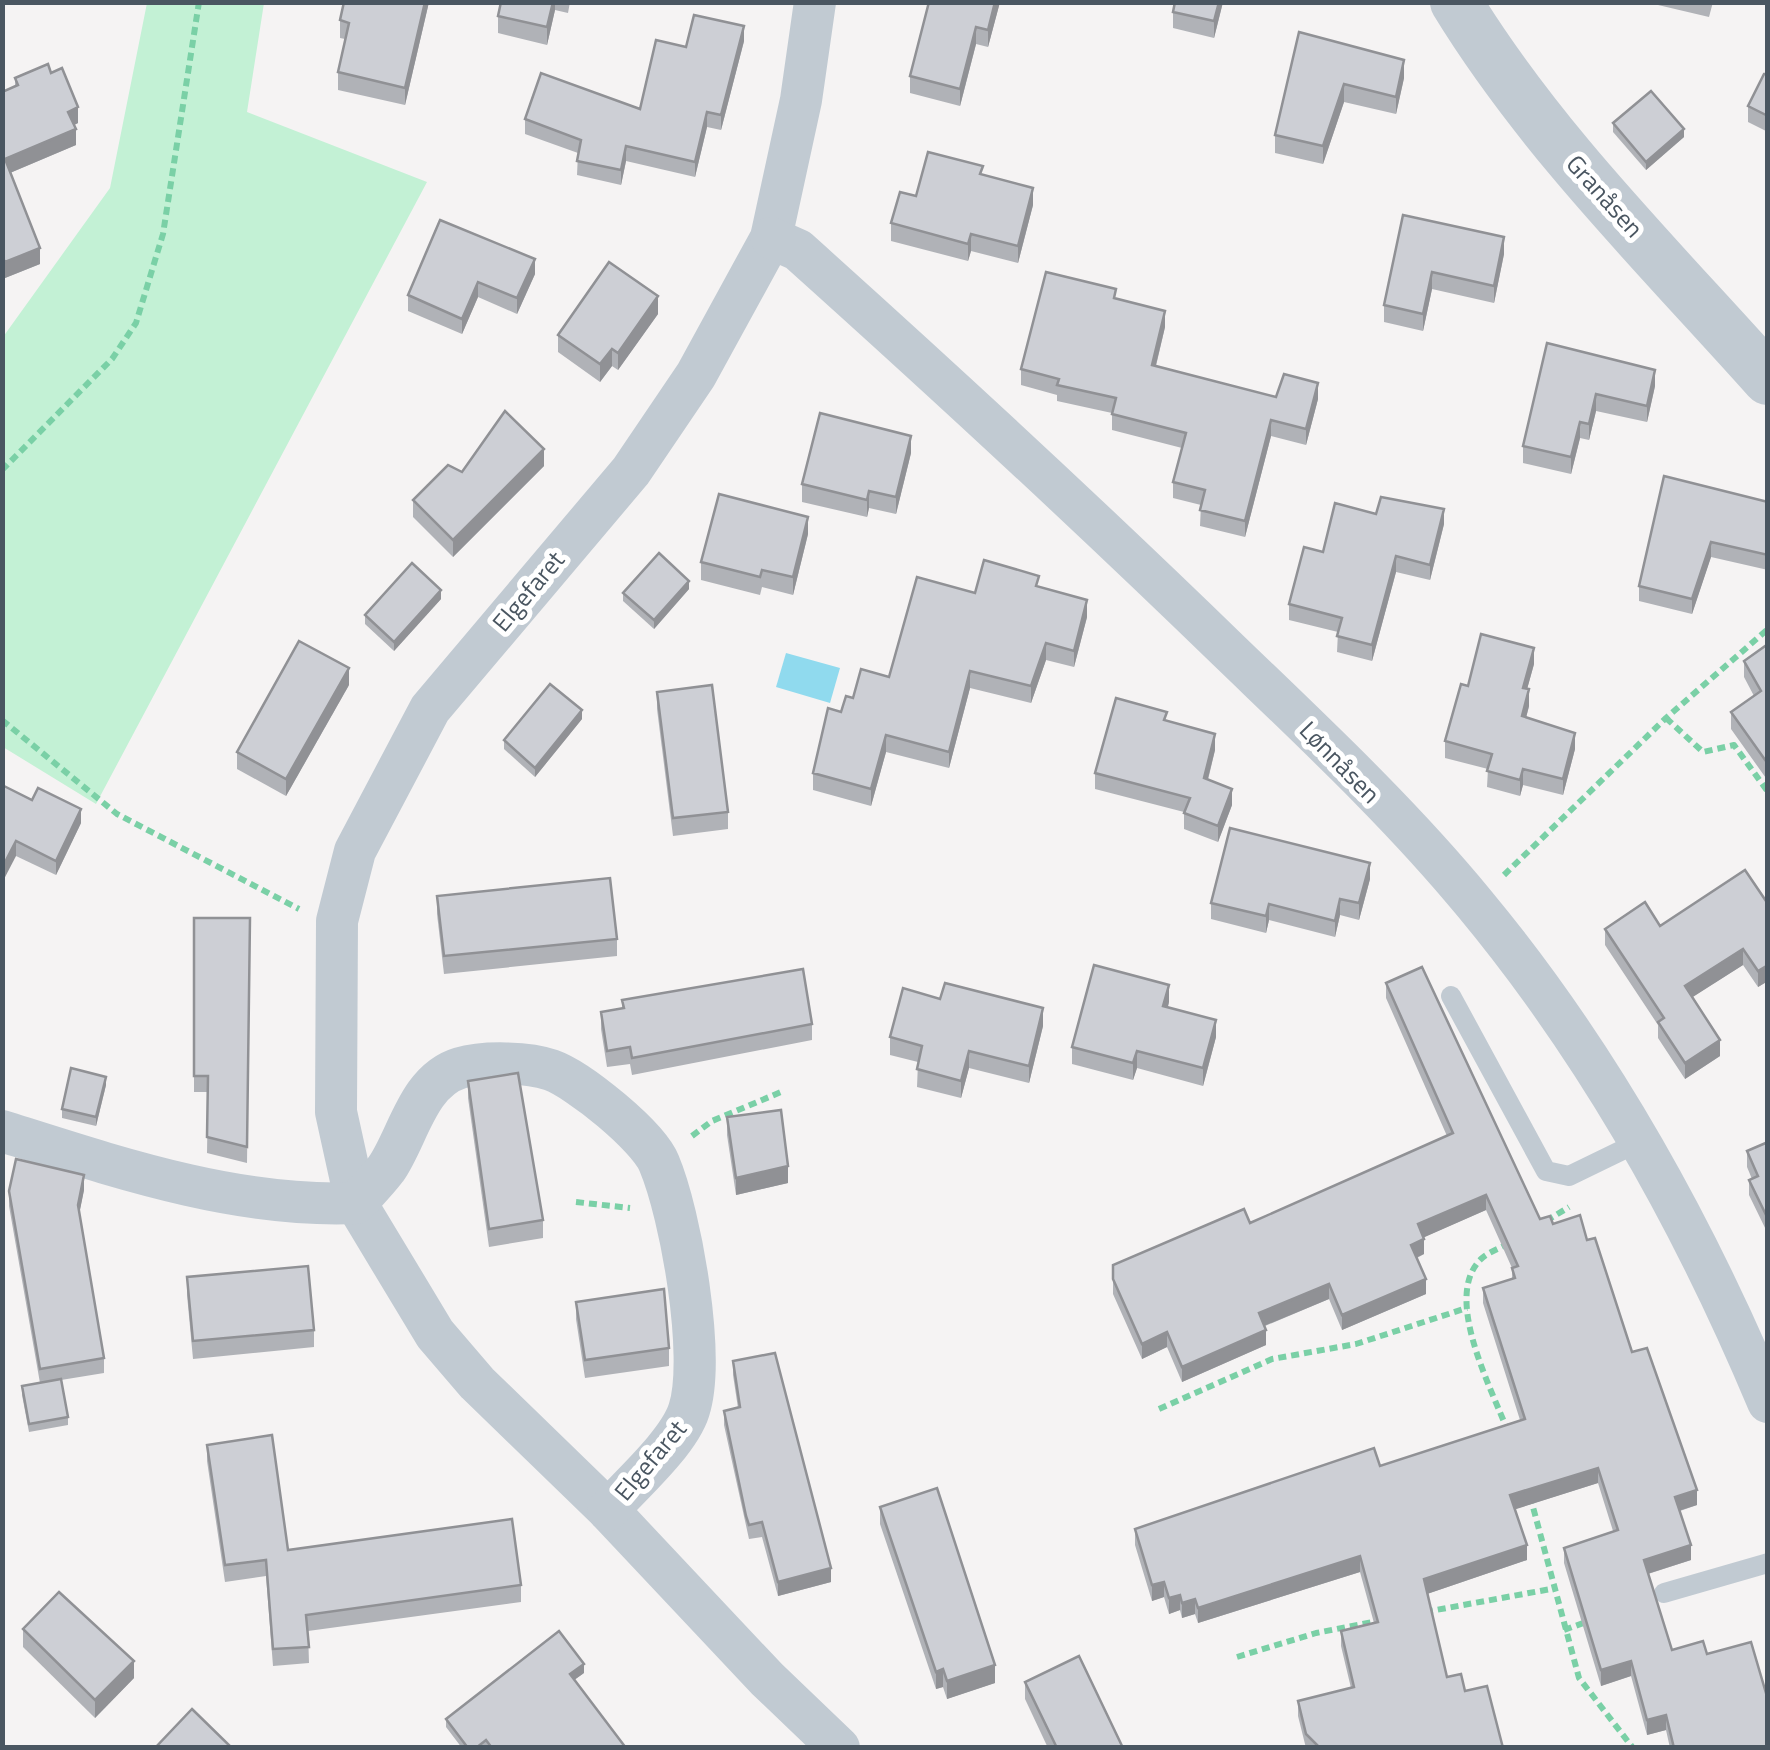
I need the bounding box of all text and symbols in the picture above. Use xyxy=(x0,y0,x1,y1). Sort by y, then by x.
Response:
street label: Granåsen xyxy=(1557,146,1653,246)
street label: Elgefaret xyxy=(483,542,573,640)
street label: Lønnåsen xyxy=(1291,712,1389,812)
street label: Elgefaret xyxy=(605,1411,695,1509)

